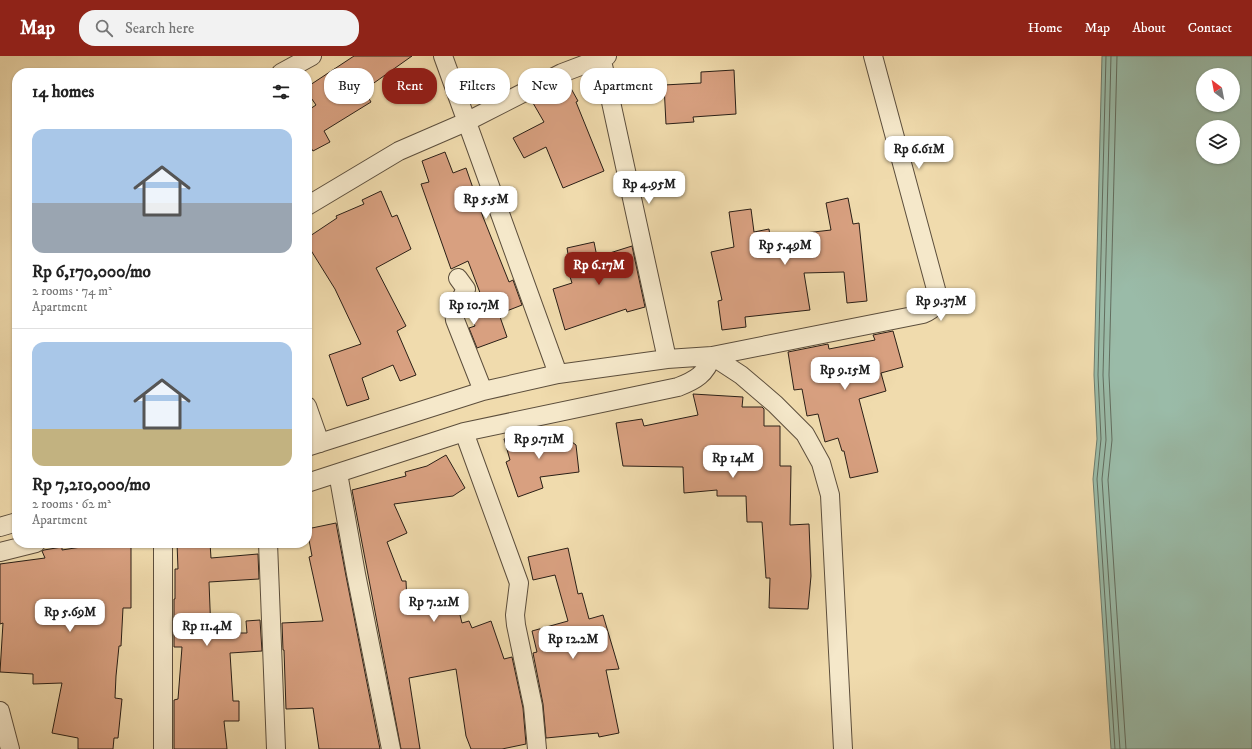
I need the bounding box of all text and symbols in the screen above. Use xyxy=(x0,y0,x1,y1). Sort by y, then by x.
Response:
search box xyxy=(79,10,359,46)
text: Map xyxy=(20,17,55,40)
icon: search xyxy=(93,17,115,39)
text: Search here xyxy=(125,19,194,38)
text: Home xyxy=(1028,19,1062,37)
text: Map xyxy=(1084,19,1110,37)
text: About xyxy=(1132,19,1166,37)
text: Contact xyxy=(1188,19,1232,37)
chip: Buy xyxy=(324,68,374,104)
chip: Rent xyxy=(382,68,437,104)
chip: Filters xyxy=(445,68,510,104)
chip: New xyxy=(518,68,572,104)
chip: Apartment xyxy=(580,68,667,104)
north arrow xyxy=(1196,68,1240,112)
map controls xyxy=(1196,68,1240,164)
text: 14 homes xyxy=(32,81,94,103)
icon: filters xyxy=(270,81,292,103)
button: layers xyxy=(1196,120,1240,164)
pin: Rp 6.61M xyxy=(878,136,960,170)
text: Rp 6.61M xyxy=(893,141,945,157)
icon: home xyxy=(126,155,198,227)
pin: Rp 4.95M xyxy=(608,171,690,205)
text: Rp 4.95M xyxy=(622,176,676,192)
pin: Rp 5.5M xyxy=(449,186,523,220)
text: Rp 5.5M xyxy=(463,191,509,207)
pin: Rp 5.49M xyxy=(744,232,826,266)
text: Rp 5.49M xyxy=(758,237,812,253)
pin: Rp 6.17M xyxy=(558,252,640,286)
text: Rp 6.17M xyxy=(573,257,625,273)
text: Rp 6,170,000/mo xyxy=(32,261,151,283)
text: 2 rooms · 74 m² xyxy=(32,283,112,299)
pin: Rp 9.37M xyxy=(900,288,982,322)
pin: Rp 10.7M xyxy=(433,292,515,326)
text: Rp 9.37M xyxy=(915,293,967,309)
text: Rp 10.7M xyxy=(449,297,499,313)
text: Apartment xyxy=(32,299,87,315)
pin: Rp 9.15M xyxy=(804,357,886,391)
text: Rp 9.15M xyxy=(820,362,870,378)
icon: home xyxy=(126,368,198,440)
pin: Rp 9.71M xyxy=(498,426,580,460)
text: Rp 9.71M xyxy=(514,431,564,447)
pin: Rp 14M xyxy=(700,445,766,479)
text: Rp 14M xyxy=(712,450,754,466)
text: Rp 7,210,000/mo xyxy=(32,474,150,496)
text: 2 rooms · 62 m² xyxy=(32,496,111,512)
text: Apartment xyxy=(32,512,87,528)
pin: Rp 7.21M xyxy=(393,589,475,623)
text: Rp 7.21M xyxy=(409,594,459,610)
pin: Rp 5.69M xyxy=(29,599,111,633)
text: Rp 5.69M xyxy=(44,604,96,620)
pin: Rp 11.4M xyxy=(166,613,248,647)
text: Rp 11.4M xyxy=(182,618,232,634)
pin: Rp 12.2M xyxy=(532,626,614,660)
text: Rp 12.2M xyxy=(548,631,598,647)

